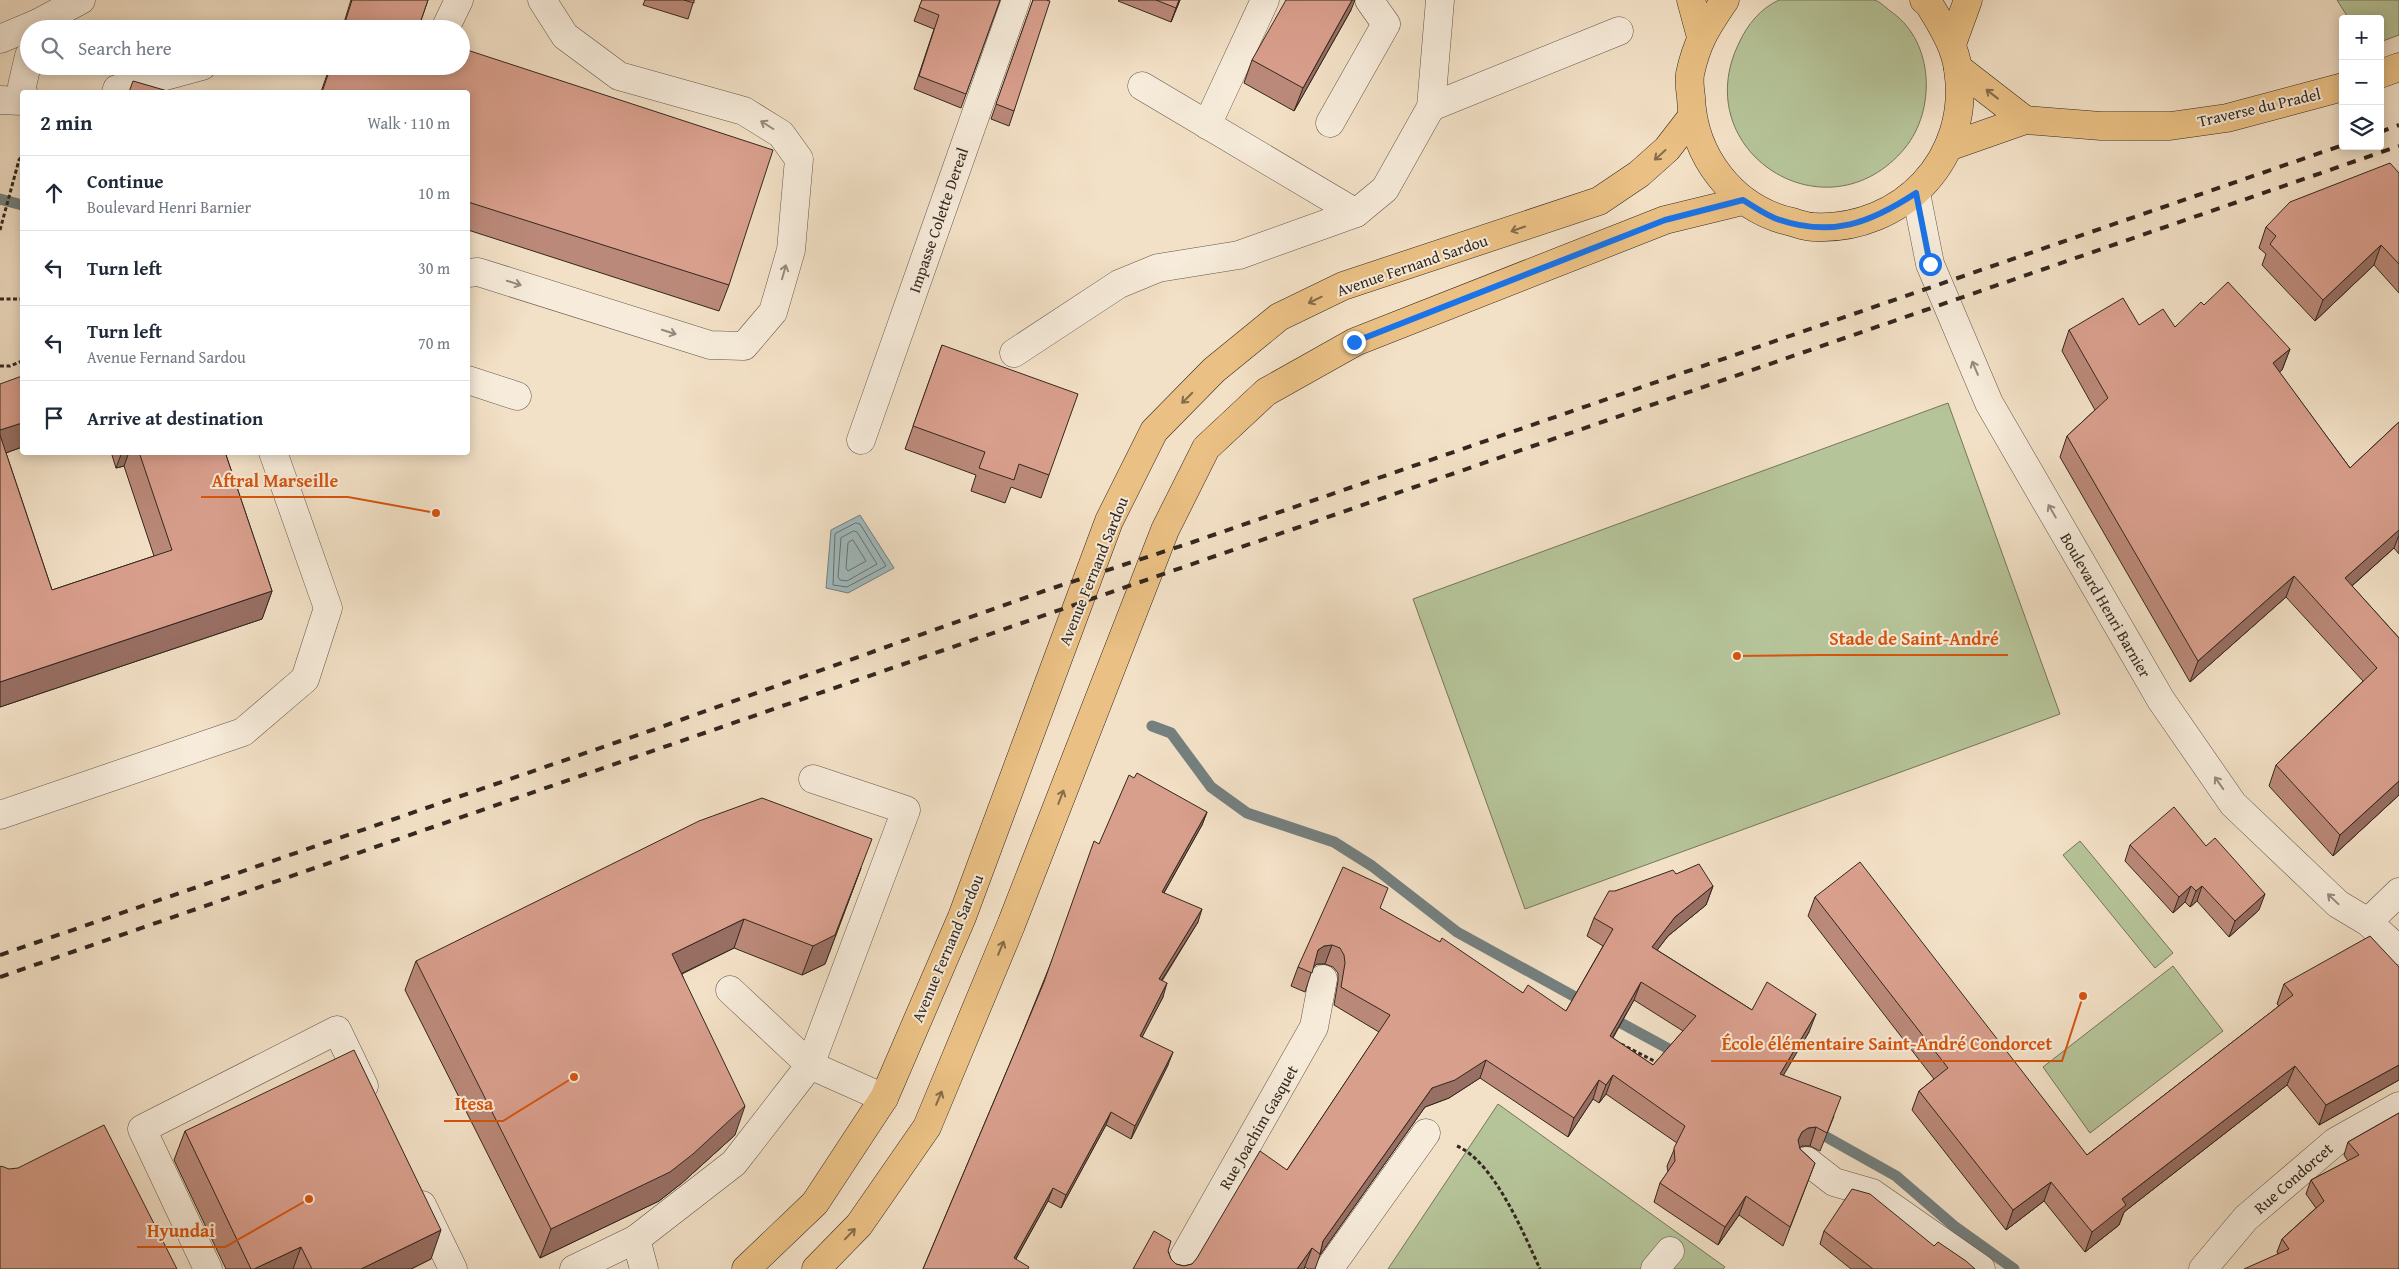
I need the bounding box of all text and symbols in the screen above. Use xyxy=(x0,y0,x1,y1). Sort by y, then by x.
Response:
map controls xyxy=(2339,15,2384,150)
button: + xyxy=(2339,15,2384,60)
search box xyxy=(20,20,470,75)
icon: search xyxy=(38,34,66,62)
text: Search here xyxy=(78,34,172,62)
button: − xyxy=(2339,60,2384,105)
street label: Traverse du Pradel xyxy=(2195,81,2323,133)
one-way arrow xyxy=(1985,89,1998,100)
button: layers xyxy=(2339,105,2384,150)
text: 2 min xyxy=(40,107,92,138)
text: Walk · 110 m xyxy=(367,111,450,135)
one-way arrow xyxy=(760,120,774,130)
street label: Impasse Colette Dereal xyxy=(902,144,974,296)
one-way arrow xyxy=(1654,149,1667,161)
text: Continue xyxy=(87,167,164,195)
icon: ahead xyxy=(40,179,68,207)
text: 10 m xyxy=(418,181,450,205)
text: Boulevard Henri Barnier xyxy=(87,195,251,219)
one-way arrow xyxy=(1511,225,1526,234)
street label: Avenue Fernand Sardou xyxy=(1333,228,1491,302)
route start xyxy=(1919,253,1942,276)
icon: left xyxy=(40,254,68,282)
text: Turn left xyxy=(87,254,162,282)
text: 30 m xyxy=(418,256,450,280)
one-way arrow xyxy=(780,265,789,281)
one-way arrow xyxy=(506,279,522,289)
one-way arrow xyxy=(1308,295,1323,305)
text: Turn left xyxy=(87,317,162,345)
one-way arrow xyxy=(661,328,677,338)
icon: left xyxy=(40,329,68,357)
text: 70 m xyxy=(418,331,450,355)
route end xyxy=(1343,331,1366,354)
text: Avenue Fernand Sardou xyxy=(87,345,246,369)
one-way arrow xyxy=(1969,361,1979,376)
one-way arrow xyxy=(1181,392,1193,404)
icon: arrive xyxy=(40,404,68,432)
text: Arrive at destination xyxy=(87,404,263,432)
callout: Aftral Marseille xyxy=(201,464,348,497)
text: Aftral Marseille xyxy=(212,467,338,494)
street label: Avenue Fernand Sardou xyxy=(1052,493,1134,649)
one-way arrow xyxy=(2046,504,2056,519)
street label: Boulevard Henri Barnier xyxy=(2055,528,2158,682)
callout: Stade de Saint-André xyxy=(1819,622,2008,655)
text: Stade de Saint-André xyxy=(1829,625,1999,652)
one-way arrow xyxy=(2214,777,2224,791)
one-way arrow xyxy=(1057,790,1066,805)
street label: Avenue Fernand Sardou xyxy=(905,870,989,1026)
one-way arrow xyxy=(2327,893,2339,905)
one-way arrow xyxy=(998,941,1007,956)
callout: École élémentaire Saint-André Condorcet xyxy=(1711,1028,2062,1061)
text: École élémentaire Saint-André Condorcet xyxy=(1722,1030,2052,1057)
street label: Rue Joachim Gasquet xyxy=(1213,1060,1304,1194)
callout: Itesa xyxy=(444,1088,503,1121)
text: Itesa xyxy=(455,1090,494,1117)
one-way arrow xyxy=(935,1091,944,1106)
street label: Rue Condorcet xyxy=(2248,1137,2338,1219)
callout: Hyundai xyxy=(137,1214,225,1247)
text: Hyundai xyxy=(147,1217,215,1244)
one-way arrow xyxy=(844,1228,856,1240)

